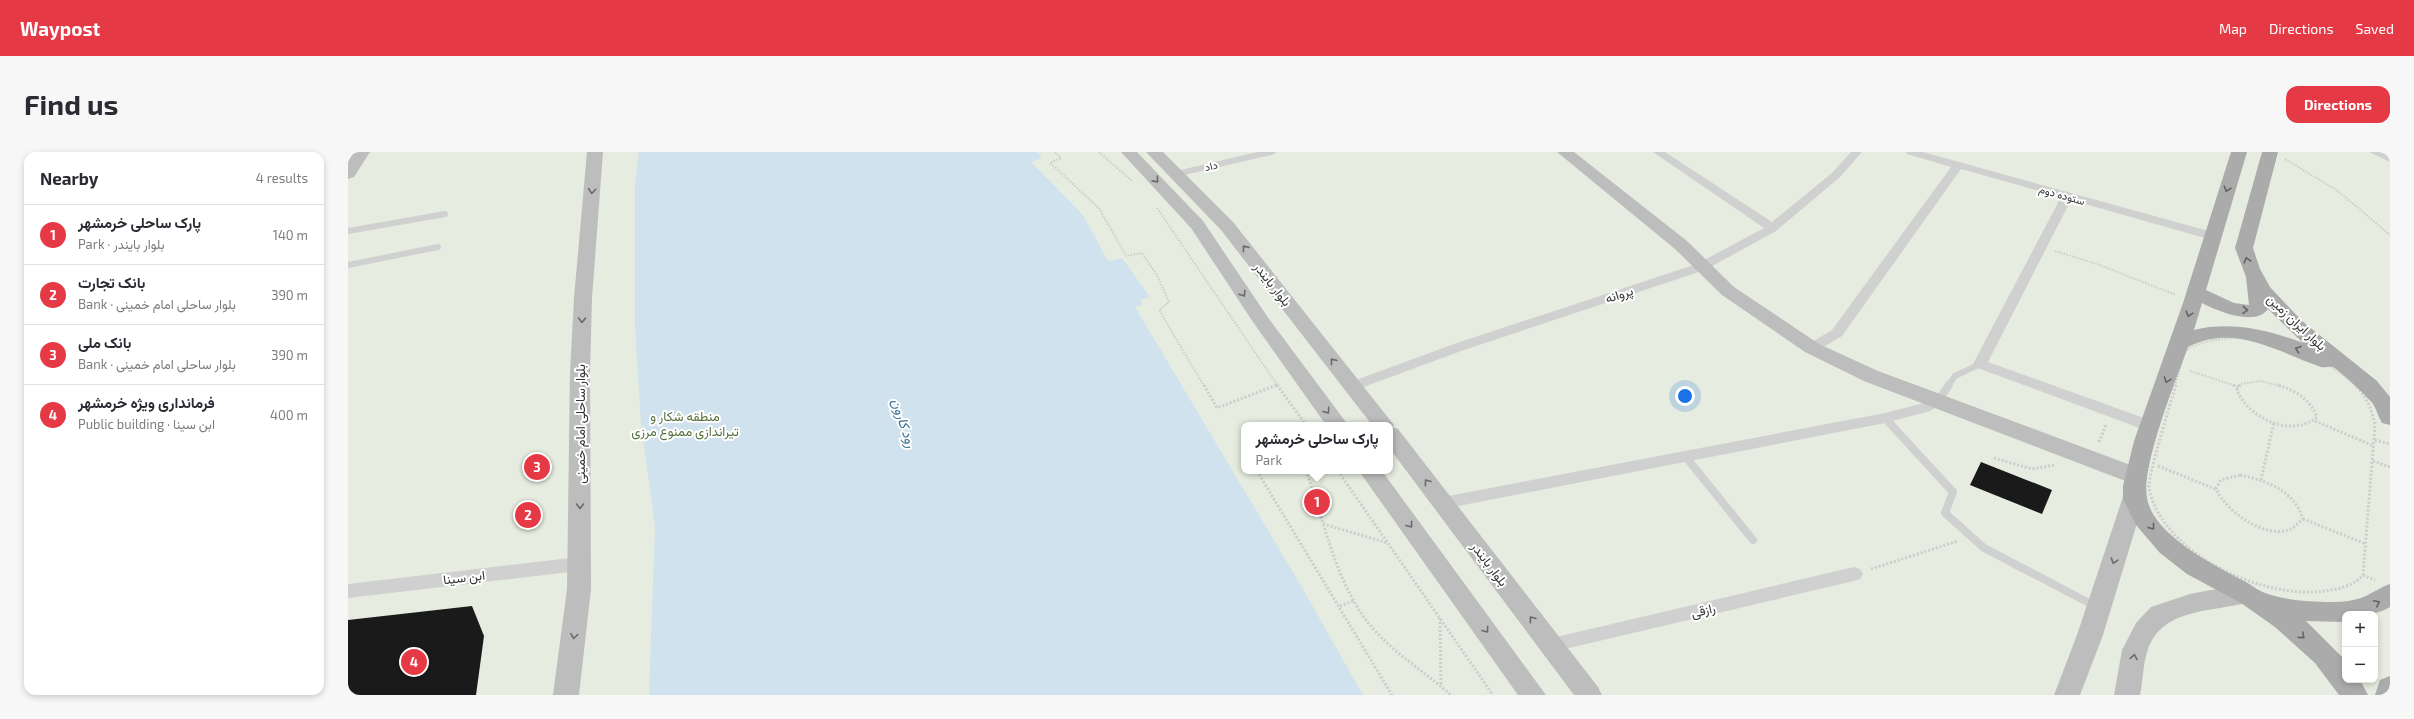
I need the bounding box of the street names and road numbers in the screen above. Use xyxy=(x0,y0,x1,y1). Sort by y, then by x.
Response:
street label: داد xyxy=(1203,158,1219,173)
street label: ستوده دوم xyxy=(2037,182,2087,209)
street label: بلوار بایندر xyxy=(1250,258,1295,310)
street label: پروانه xyxy=(1603,282,1636,308)
street label: بلوار ایران زمین xyxy=(2263,290,2330,354)
street label: بلوار ساحلی امام خمینی xyxy=(572,364,589,484)
street label: بلوار بایندر xyxy=(1467,538,1512,590)
street label: ابن سینا xyxy=(442,567,486,588)
street label: رازقی xyxy=(1689,599,1717,622)

